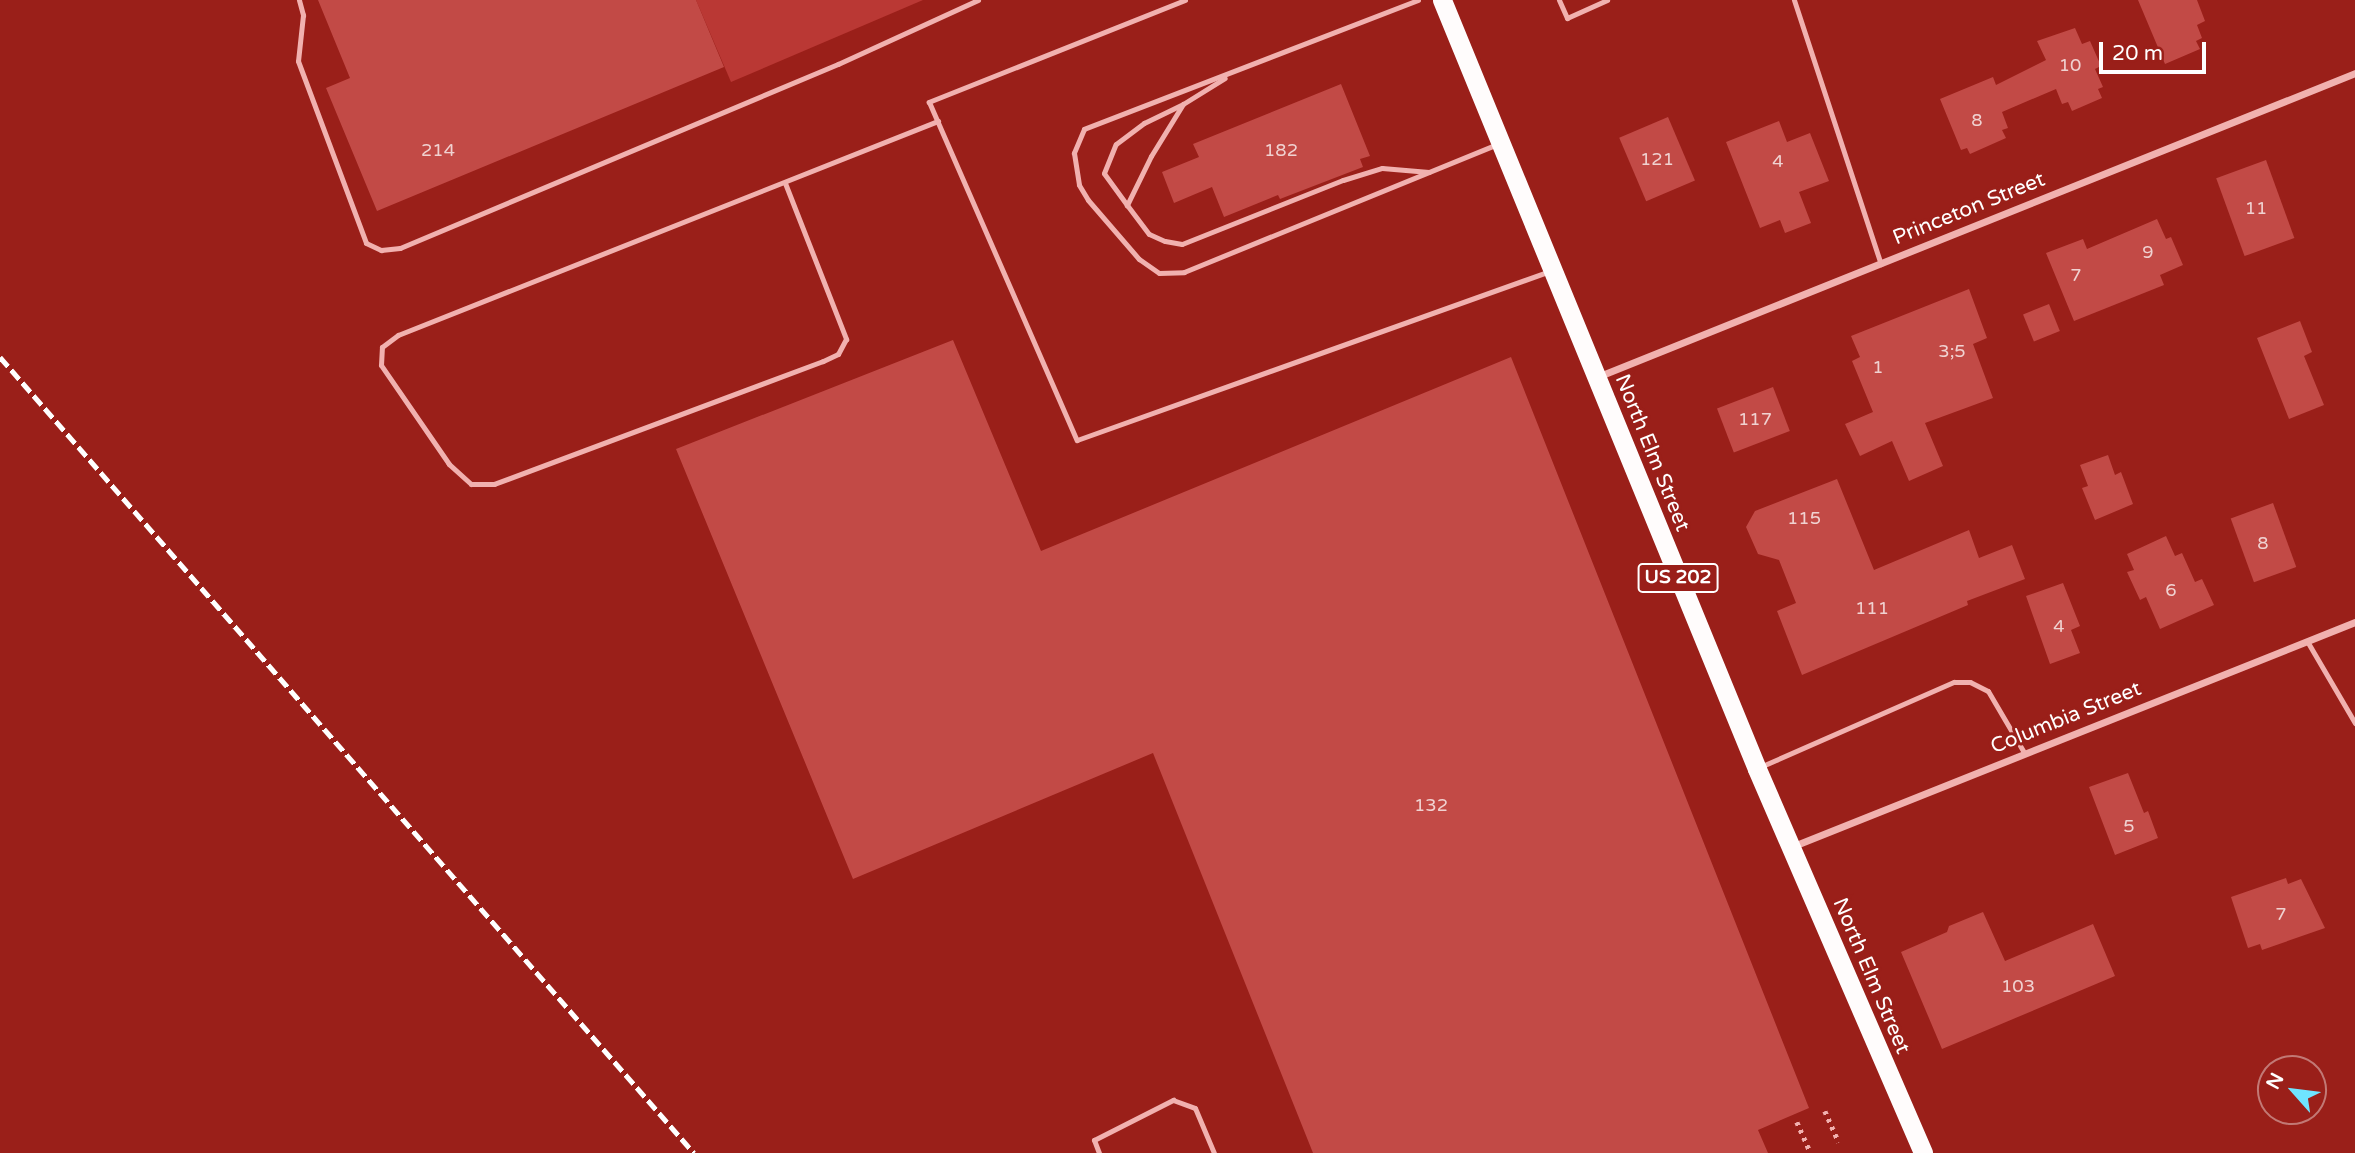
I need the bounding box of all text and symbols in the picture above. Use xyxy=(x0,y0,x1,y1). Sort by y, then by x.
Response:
scale bar xyxy=(2103,28,2210,72)
text: 20 m xyxy=(2112,41,2163,66)
house number: 10 xyxy=(2059,54,2081,76)
house number: 8 xyxy=(1971,109,1983,131)
house number: 214 xyxy=(421,139,455,161)
house number: 182 xyxy=(1264,139,1298,161)
house number: 121 xyxy=(1640,148,1674,170)
house number: 4 xyxy=(1772,150,1784,172)
street label: Princeton Street xyxy=(1889,167,2049,251)
house number: 11 xyxy=(2245,197,2267,219)
house number: 9 xyxy=(2142,241,2154,263)
house number: 7 xyxy=(2070,264,2082,286)
house number: 3;5 xyxy=(1938,340,1966,362)
house number: 1 xyxy=(1872,356,1884,378)
street label: North Elm Street xyxy=(1609,371,1695,535)
house number: 117 xyxy=(1738,408,1772,430)
house number: 115 xyxy=(1787,507,1821,529)
house number: 8 xyxy=(2257,532,2269,554)
road number: US 202 xyxy=(1636,562,1720,594)
house number: 6 xyxy=(2165,579,2177,601)
house number: 111 xyxy=(1855,597,1889,619)
house number: 4 xyxy=(2053,615,2065,637)
street label: Columbia Street xyxy=(1987,676,2145,760)
house number: 132 xyxy=(1414,794,1448,816)
house number: 5 xyxy=(2123,815,2135,837)
street label: North Elm Street xyxy=(1827,894,1915,1058)
house number: 7 xyxy=(2275,903,2287,925)
house number: 103 xyxy=(2001,975,2035,997)
north arrow xyxy=(2257,1055,2327,1125)
text: N xyxy=(2262,1069,2289,1093)

